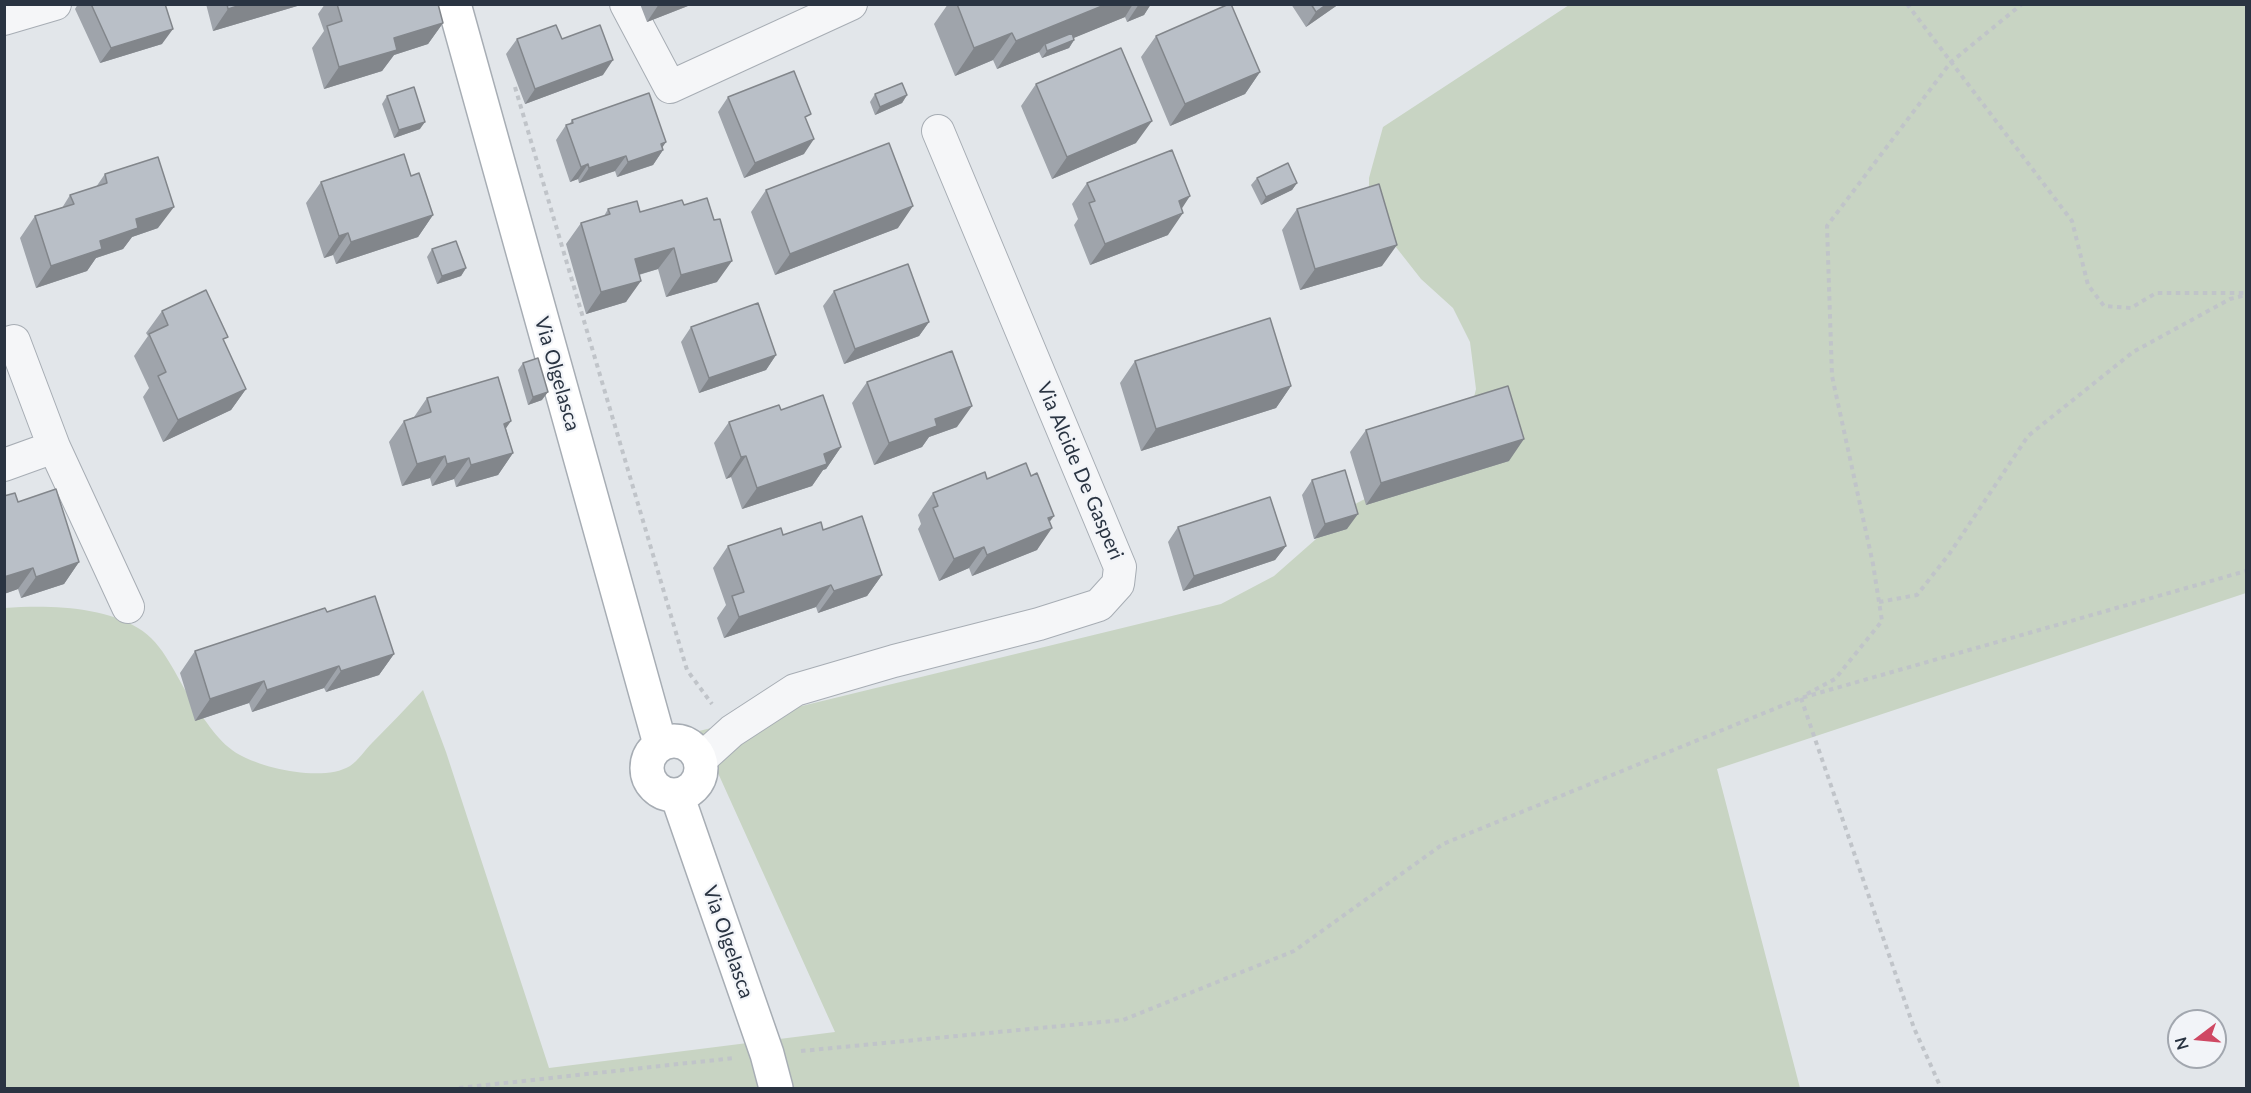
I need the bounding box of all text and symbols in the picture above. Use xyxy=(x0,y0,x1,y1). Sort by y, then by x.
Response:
street label: Via Olgelasca xyxy=(529,314,585,434)
street label: Via Alcide De Gasperi xyxy=(1032,379,1128,563)
street label: Via Olgelasca xyxy=(698,883,758,1001)
north arrow xyxy=(2167,1009,2227,1069)
text: N xyxy=(2170,1035,2192,1052)

